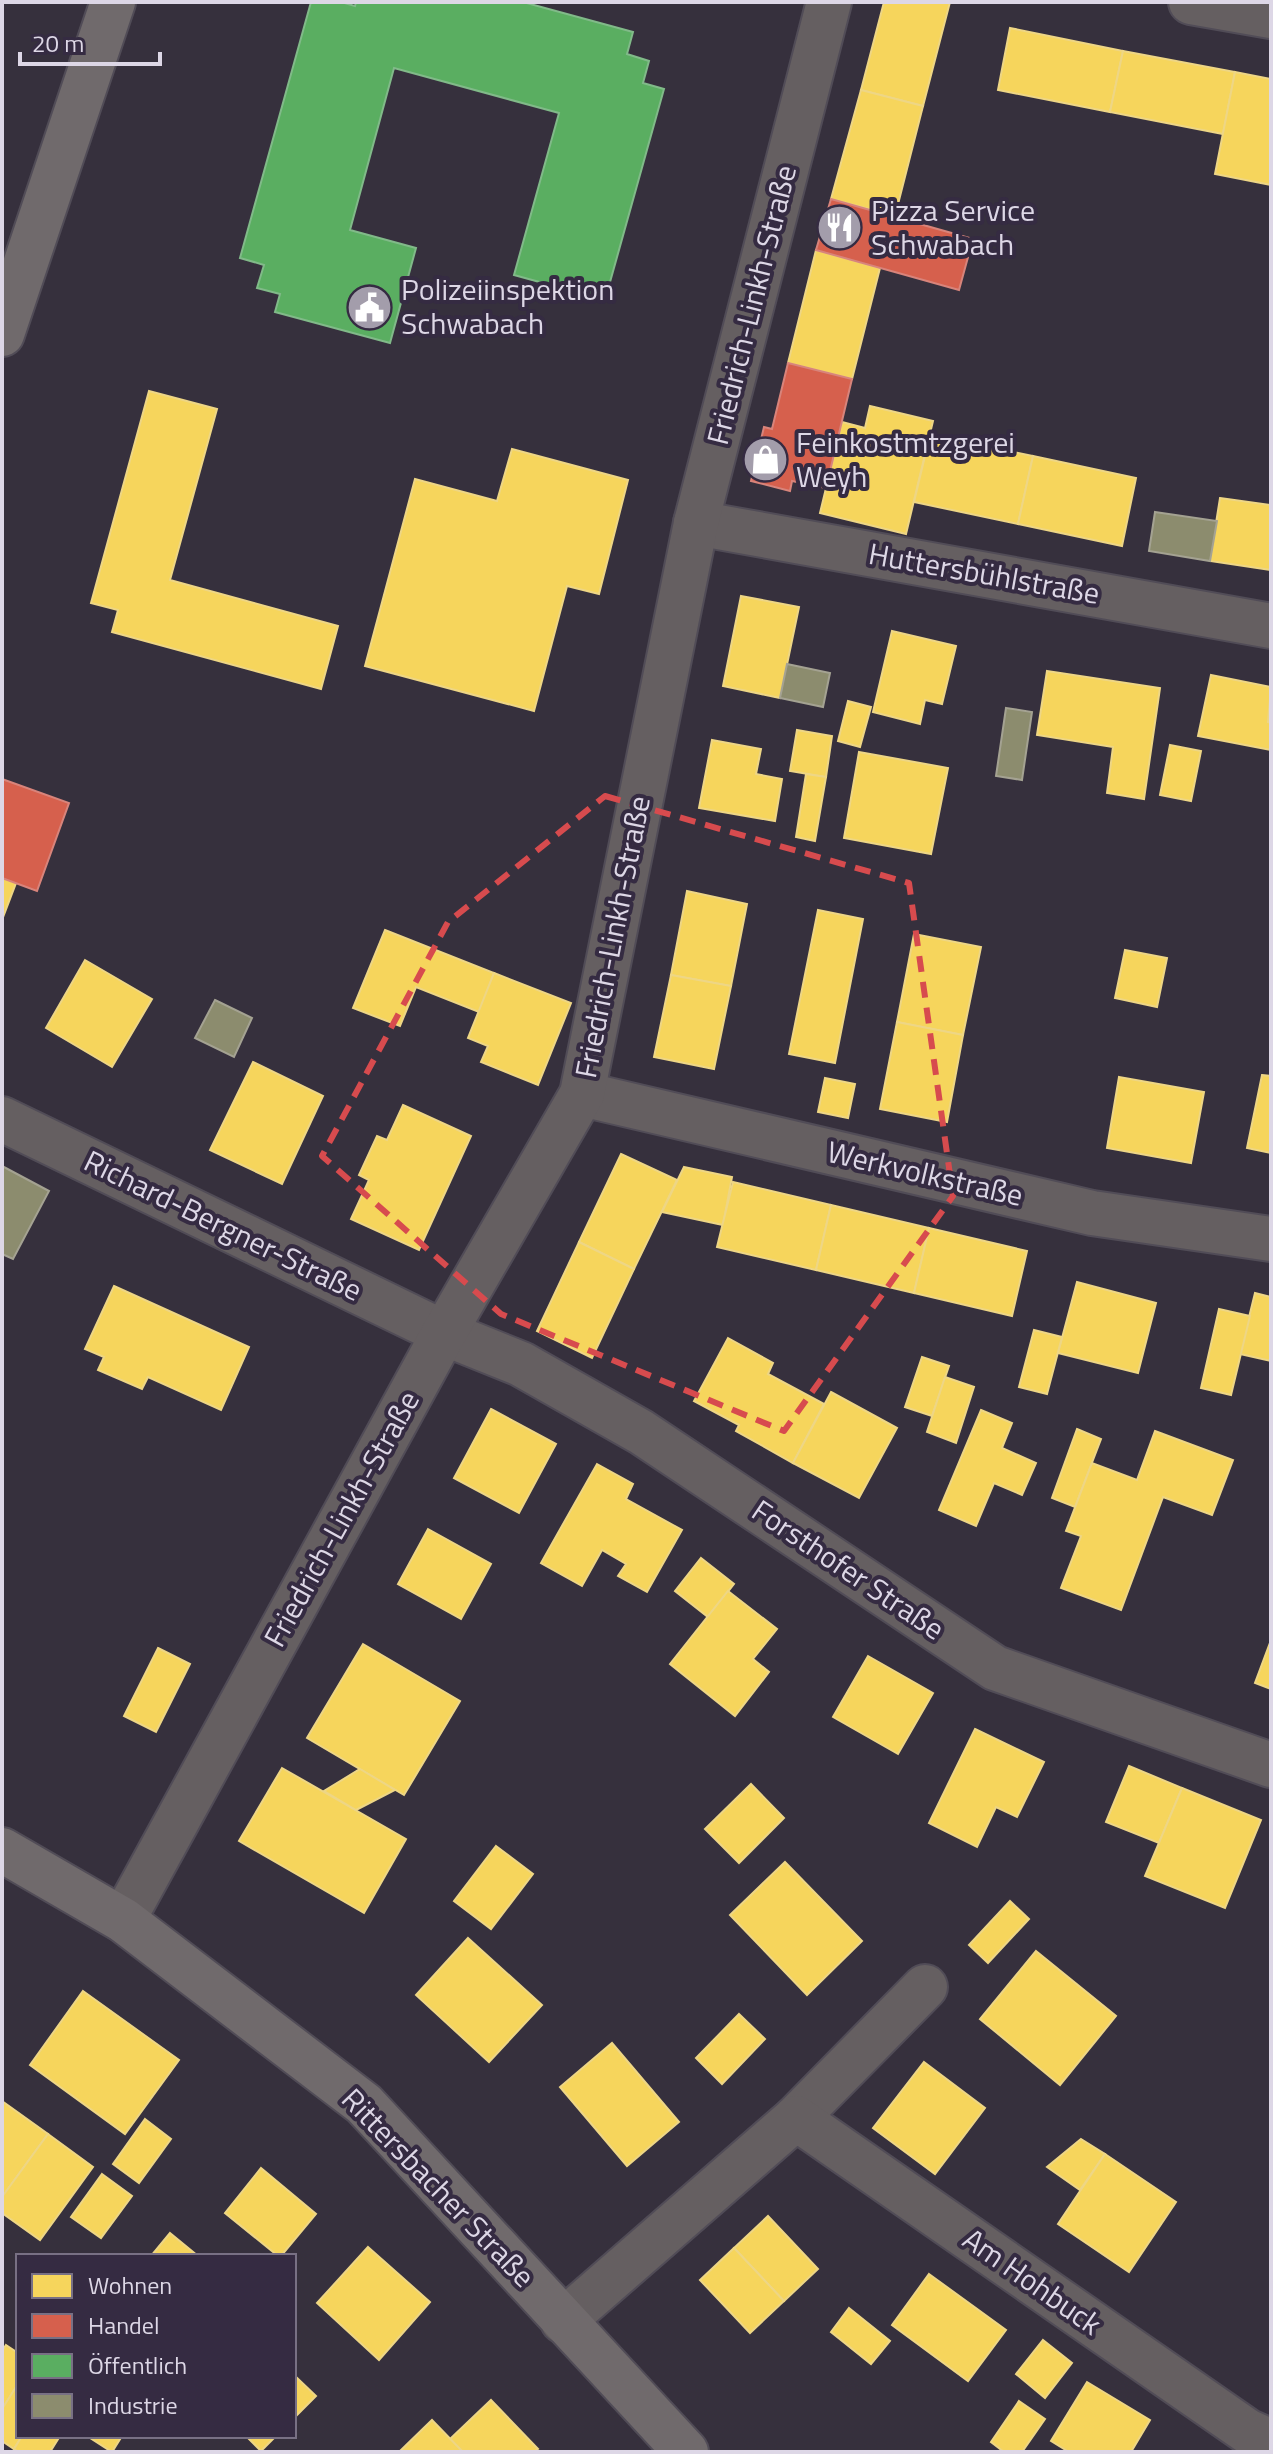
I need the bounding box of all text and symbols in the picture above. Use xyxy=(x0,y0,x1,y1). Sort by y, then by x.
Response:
scale bar xyxy=(20,16,160,66)
text: 20 m xyxy=(32,25,84,61)
street label: Friedrich-Linkh-Straße xyxy=(694,160,808,449)
place label: Pizza Service Schwabach xyxy=(871,187,1035,267)
restaurant icon: Pizza Service Schwabach xyxy=(816,204,864,252)
place label: Polizeiinspektion Schwabach xyxy=(401,266,614,346)
public building icon: Polizeiinspektion Schwabach xyxy=(346,283,394,331)
place label: Feinkostmtzgerei Weyh xyxy=(796,419,1015,499)
shop icon: Feinkostmtzgerei Weyh xyxy=(741,436,789,484)
street label: Huttersbühlstraße xyxy=(865,530,1103,616)
street label: Friedrich-Linkh-Straße xyxy=(562,792,662,1082)
street label: Werkvolkstraße xyxy=(823,1128,1028,1218)
street label: Richard-Bergner-Straße xyxy=(77,1138,370,1312)
street label: Friedrich-Linkh-Straße xyxy=(252,1382,431,1655)
street label: Forsthofer Straße xyxy=(743,1487,954,1651)
street label: Rittersbacher Straße xyxy=(331,2077,546,2298)
street label: Am Hohbuck xyxy=(954,2216,1112,2346)
legend xyxy=(16,2254,296,2438)
text: Wohnen xyxy=(88,2267,172,2303)
text: Handel xyxy=(88,2307,159,2343)
text: Öffentlich xyxy=(88,2347,187,2383)
text: Industrie xyxy=(88,2387,178,2423)

